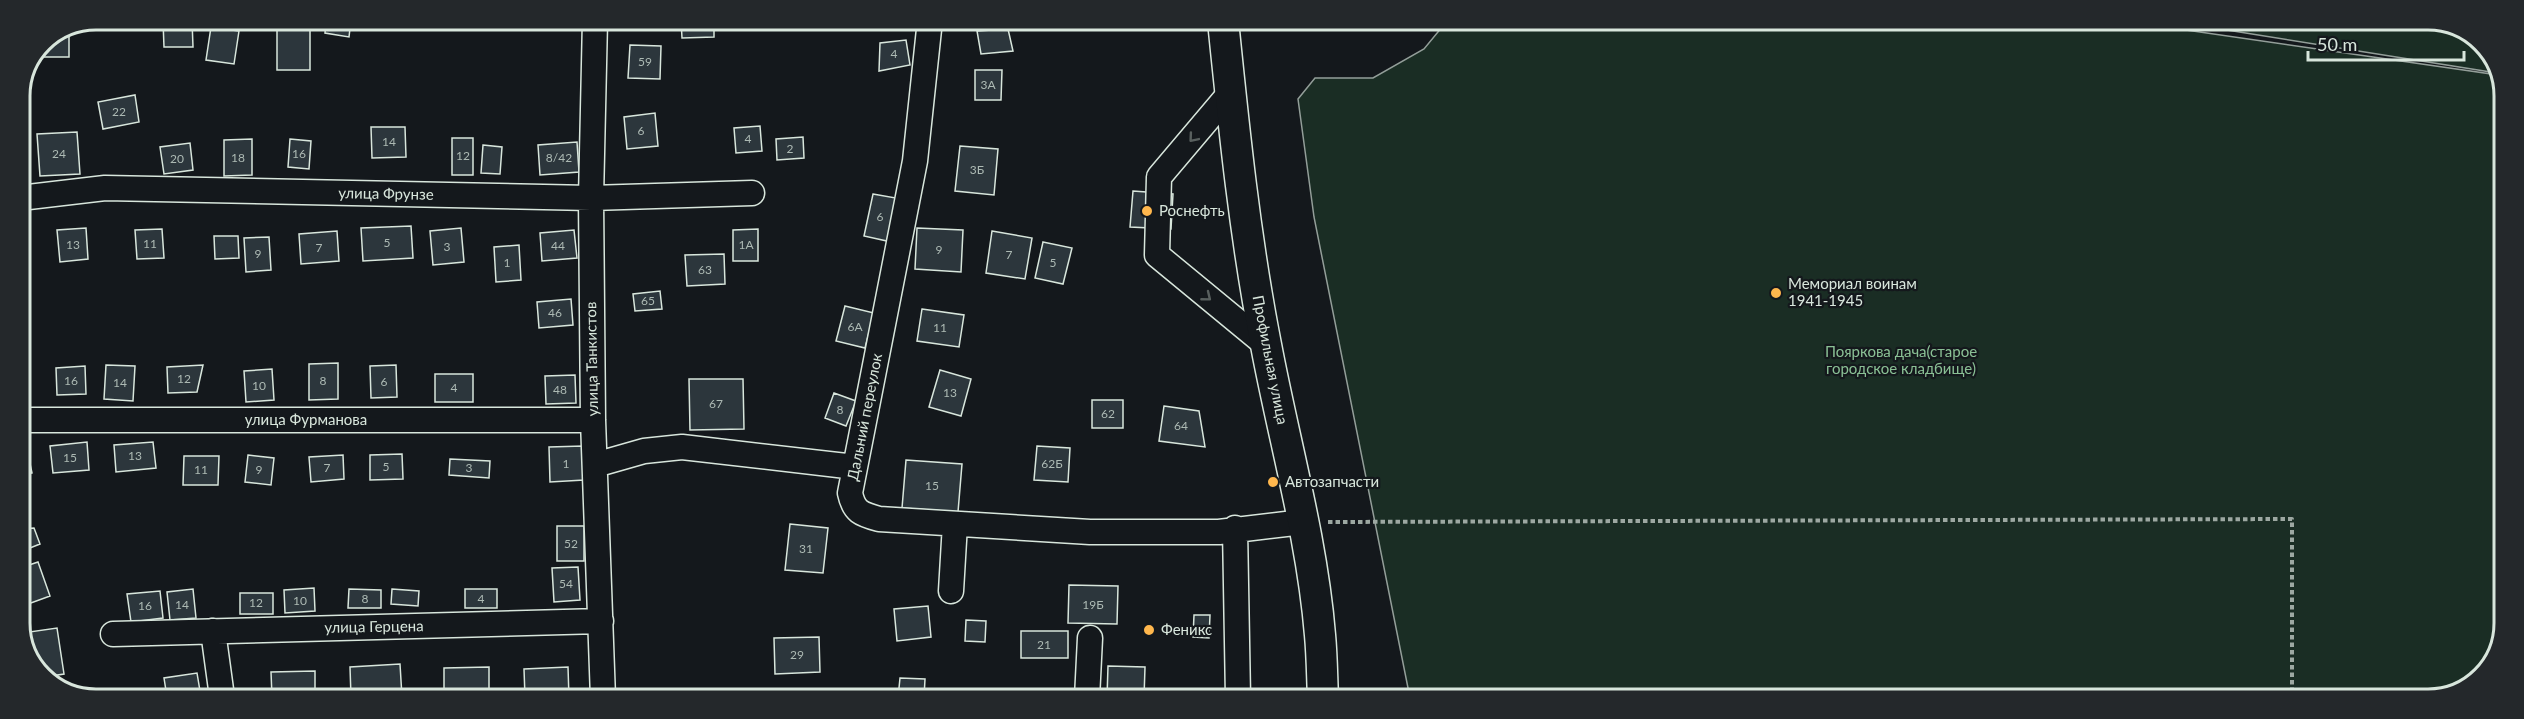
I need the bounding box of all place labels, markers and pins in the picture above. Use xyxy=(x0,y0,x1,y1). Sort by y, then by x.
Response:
place label: Роснефть xyxy=(1159,201,1225,219)
marker: Роснефть xyxy=(1140,204,1154,218)
place label: Мемориал воинам 1941-1945 xyxy=(1788,274,1917,309)
marker: Мемориал воинам 1941-1945 xyxy=(1769,286,1783,300)
place label: Автозапчасти xyxy=(1285,472,1379,490)
marker: Автозапчасти xyxy=(1266,475,1280,489)
place label: Феникс xyxy=(1161,620,1212,638)
marker: Феникс xyxy=(1142,623,1156,637)

